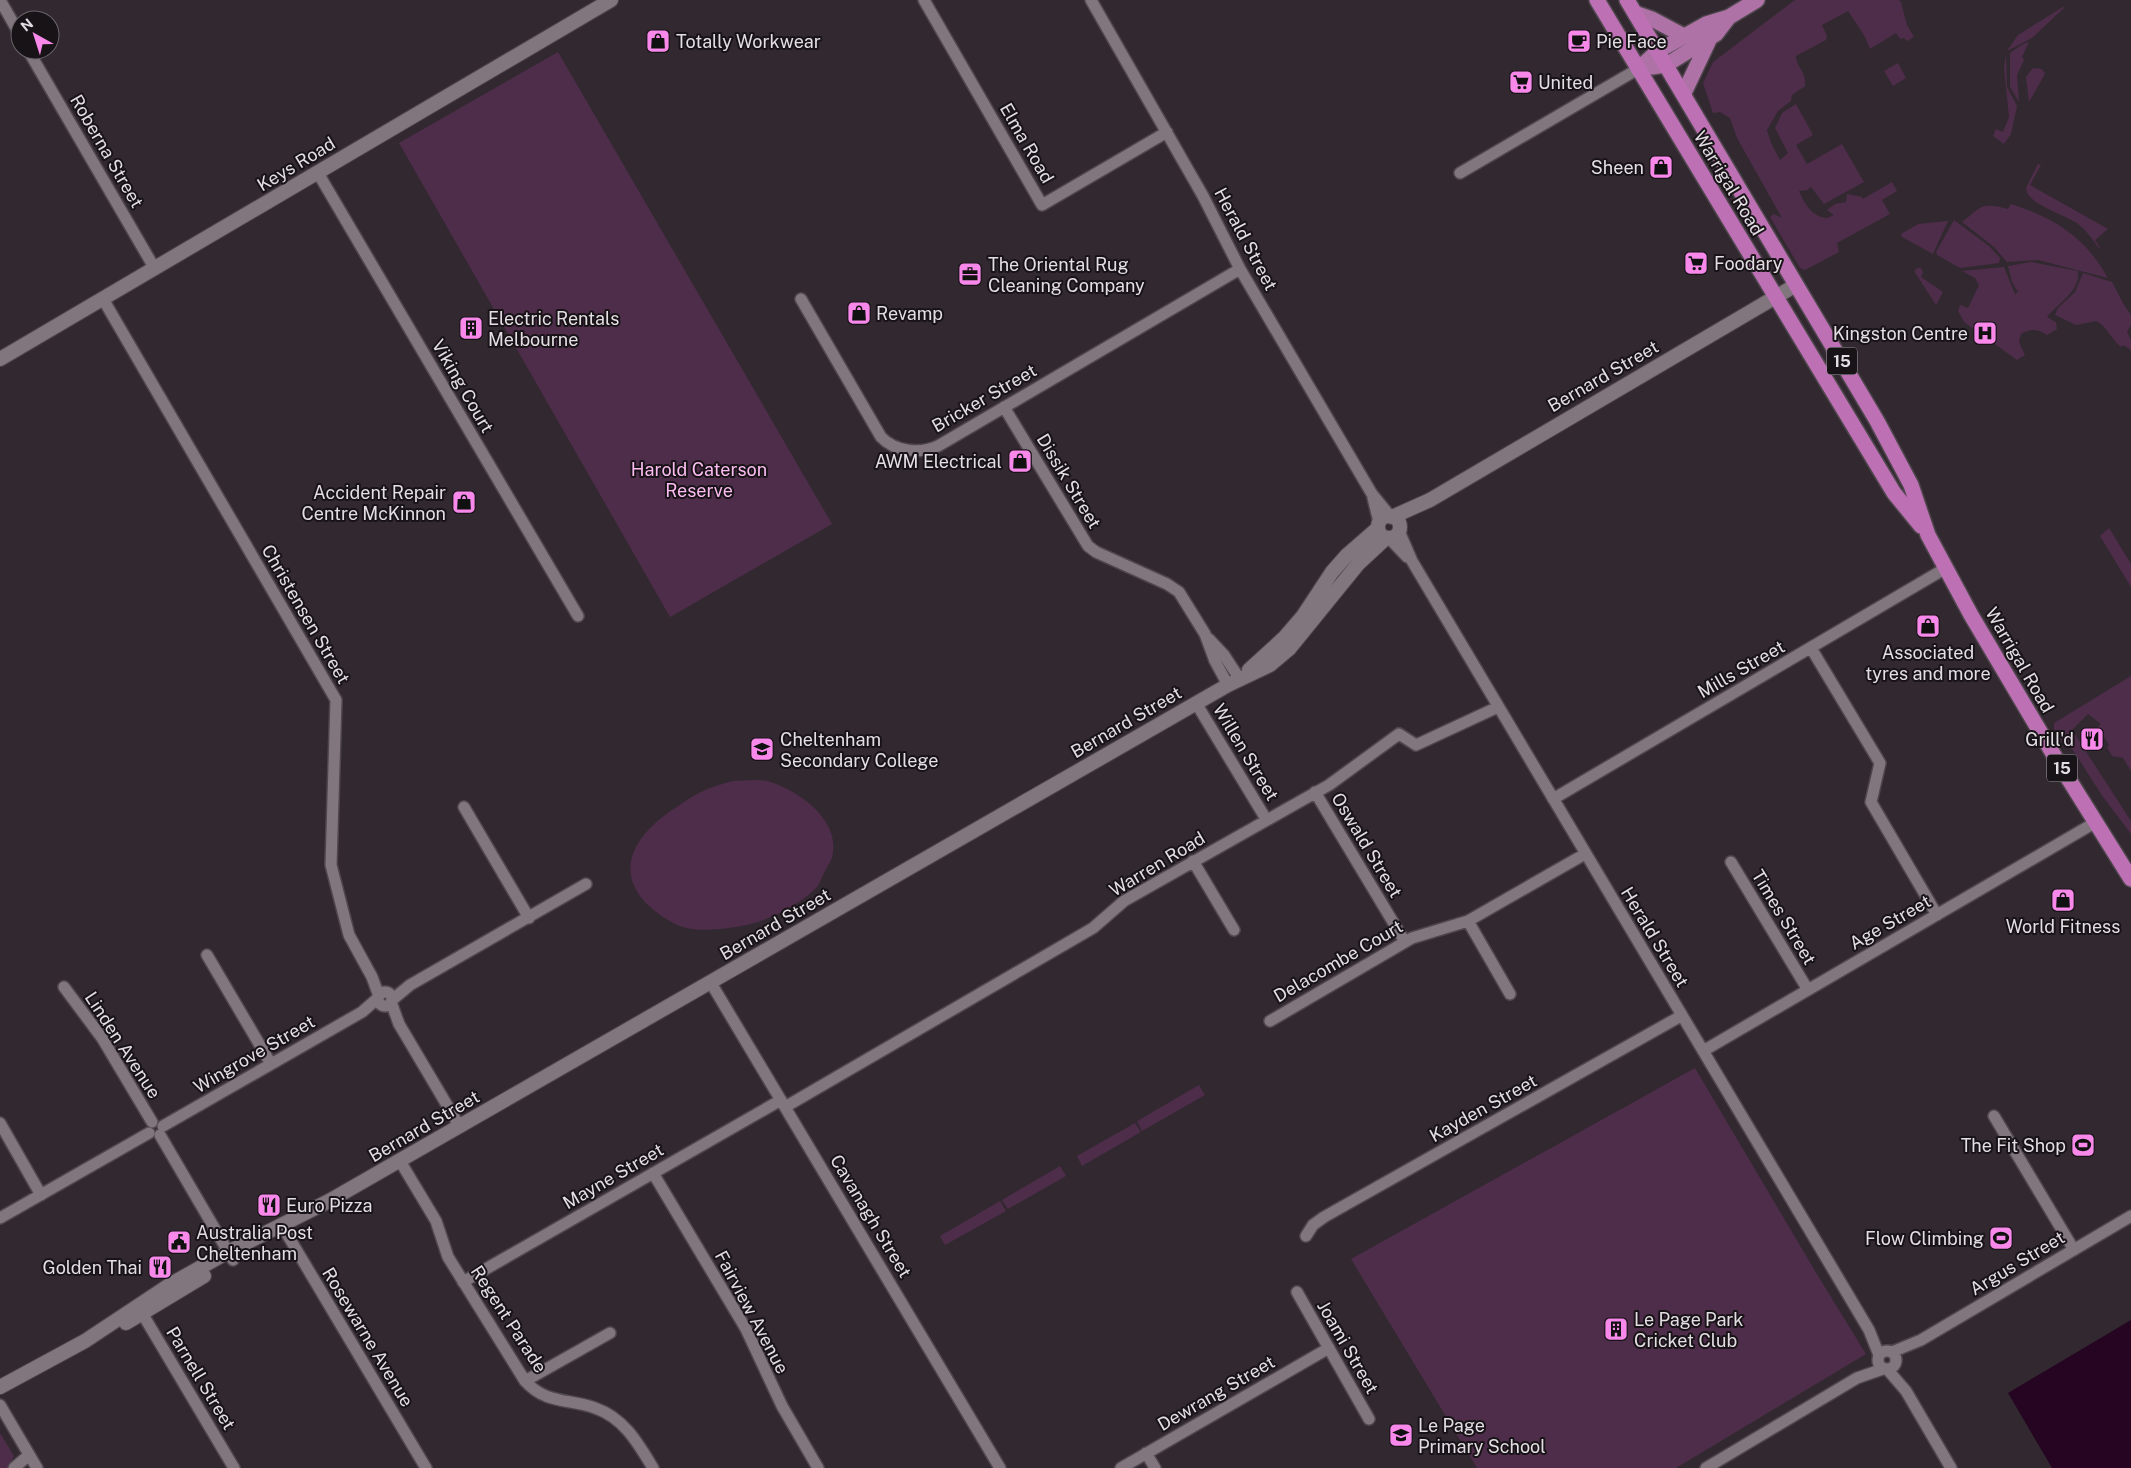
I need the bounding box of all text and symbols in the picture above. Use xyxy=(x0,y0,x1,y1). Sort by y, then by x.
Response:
north arrow xyxy=(10,10,60,60)
text: N xyxy=(18,15,36,35)
shop icon: Totally Workwear xyxy=(645,28,671,54)
cafe icon: Pie Face xyxy=(1566,28,1592,54)
place label: Totally Workwear xyxy=(676,31,821,52)
place label: Pie Face xyxy=(1596,31,1667,52)
supermarket icon: United xyxy=(1508,69,1534,95)
place label: United xyxy=(1538,72,1593,93)
street label: Roberna Street xyxy=(66,91,148,211)
street label: Elma Road xyxy=(996,99,1058,187)
street label: Warrigal Road xyxy=(1690,127,1768,239)
street label: Keys Road xyxy=(253,133,339,195)
shop icon: Sheen xyxy=(1648,154,1674,180)
place label: Sheen xyxy=(1591,157,1644,178)
street label: Herald Street xyxy=(1210,184,1282,294)
supermarket icon: Foodary xyxy=(1683,250,1709,276)
place label: Foodary xyxy=(1714,253,1783,274)
place label: The Oriental Rug Cleaning Company xyxy=(988,254,1145,296)
office icon: The Oriental Rug Cleaning Company xyxy=(957,261,983,287)
shop icon: Revamp xyxy=(846,300,872,326)
place label: Revamp xyxy=(876,303,943,324)
place label: Electric Rentals Melbourne xyxy=(488,308,619,350)
building icon: Electric Rentals Melbourne xyxy=(458,315,484,341)
hospital icon: Kingston Centre xyxy=(1972,320,1998,346)
place label: Kingston Centre xyxy=(1833,323,1968,344)
street label: Viking Court xyxy=(428,336,498,436)
street label: Bernard Street xyxy=(1544,336,1662,416)
road number: 15 xyxy=(1827,348,1857,374)
street label: Bricker Street xyxy=(928,360,1040,436)
street label: Dissik Street xyxy=(1033,430,1105,532)
shop icon: AWM Electrical xyxy=(1007,448,1033,474)
place label: AWM Electrical xyxy=(875,451,1002,472)
park label: Harold Caterson Reserve xyxy=(631,459,767,501)
place label: Accident Repair Centre McKinnon xyxy=(301,482,446,524)
shop icon: Accident Repair Centre McKinnon xyxy=(451,489,477,515)
street label: Christensen Street xyxy=(258,541,354,687)
street label: Warrigal Road xyxy=(1981,604,2059,716)
shop icon: Associated tyres and more xyxy=(1915,613,1941,639)
street label: Mills Street xyxy=(1694,636,1788,702)
place label: Associated tyres and more xyxy=(1865,642,1991,684)
street label: Bernard Street xyxy=(1067,682,1185,762)
street label: Willen Street xyxy=(1209,700,1283,804)
restaurant icon: Grill'd xyxy=(2079,726,2105,752)
place label: Cheltenham Secondary College xyxy=(780,729,938,771)
place label: Grill'd xyxy=(2025,729,2074,750)
school or university icon: Cheltenham Secondary College xyxy=(749,736,775,762)
road number: 15 xyxy=(2047,754,2077,781)
street label: Oswald Street xyxy=(1327,789,1407,901)
street label: Warren Road xyxy=(1105,827,1209,901)
street label: Times Street xyxy=(1747,866,1821,968)
street label: Herald Street xyxy=(1617,883,1693,991)
street label: Bernard Street xyxy=(716,884,834,964)
shop icon: World Fitness xyxy=(2050,887,2076,913)
street label: Age Street xyxy=(1846,890,1934,954)
street label: Delacombe Court xyxy=(1270,916,1406,1006)
place label: World Fitness xyxy=(2006,916,2120,937)
street label: Linden Avenue xyxy=(81,988,165,1102)
street label: Wingrove Street xyxy=(190,1011,318,1097)
street label: Kayden Street xyxy=(1426,1070,1540,1146)
street label: Bernard Street xyxy=(365,1086,483,1166)
sports icon: The Fit Shop xyxy=(2070,1132,2096,1158)
place label: The Fit Shop xyxy=(1961,1135,2066,1156)
street label: Mayne Street xyxy=(559,1139,667,1213)
street label: Cavanagh Street xyxy=(826,1151,916,1281)
restaurant icon: Euro Pizza xyxy=(256,1192,282,1218)
place label: Euro Pizza xyxy=(286,1195,372,1216)
place label: Australia Post Cheltenham xyxy=(196,1222,313,1264)
sports icon: Flow Climbing xyxy=(1988,1225,2014,1251)
street label: Argus Street xyxy=(1966,1226,2068,1300)
place label: Flow Climbing xyxy=(1865,1228,1984,1249)
public building icon: Australia Post Cheltenham xyxy=(166,1229,192,1255)
street label: Fairview Avenue xyxy=(711,1247,793,1377)
restaurant icon: Golden Thai xyxy=(147,1254,173,1280)
place label: Golden Thai xyxy=(42,1257,142,1278)
street label: Regent Parade xyxy=(467,1262,551,1376)
street label: Rosewarne Avenue xyxy=(318,1264,418,1410)
street label: Joami Street xyxy=(1313,1297,1383,1397)
place label: Le Page Park Cricket Club xyxy=(1634,1309,1743,1351)
building icon: Le Page Park Cricket Club xyxy=(1603,1316,1629,1342)
street label: Parnell Street xyxy=(162,1323,240,1433)
street label: Dewrang Street xyxy=(1154,1351,1278,1435)
place label: Le Page Primary School xyxy=(1418,1415,1546,1457)
school or university icon: Le Page Primary School xyxy=(1388,1422,1414,1448)

